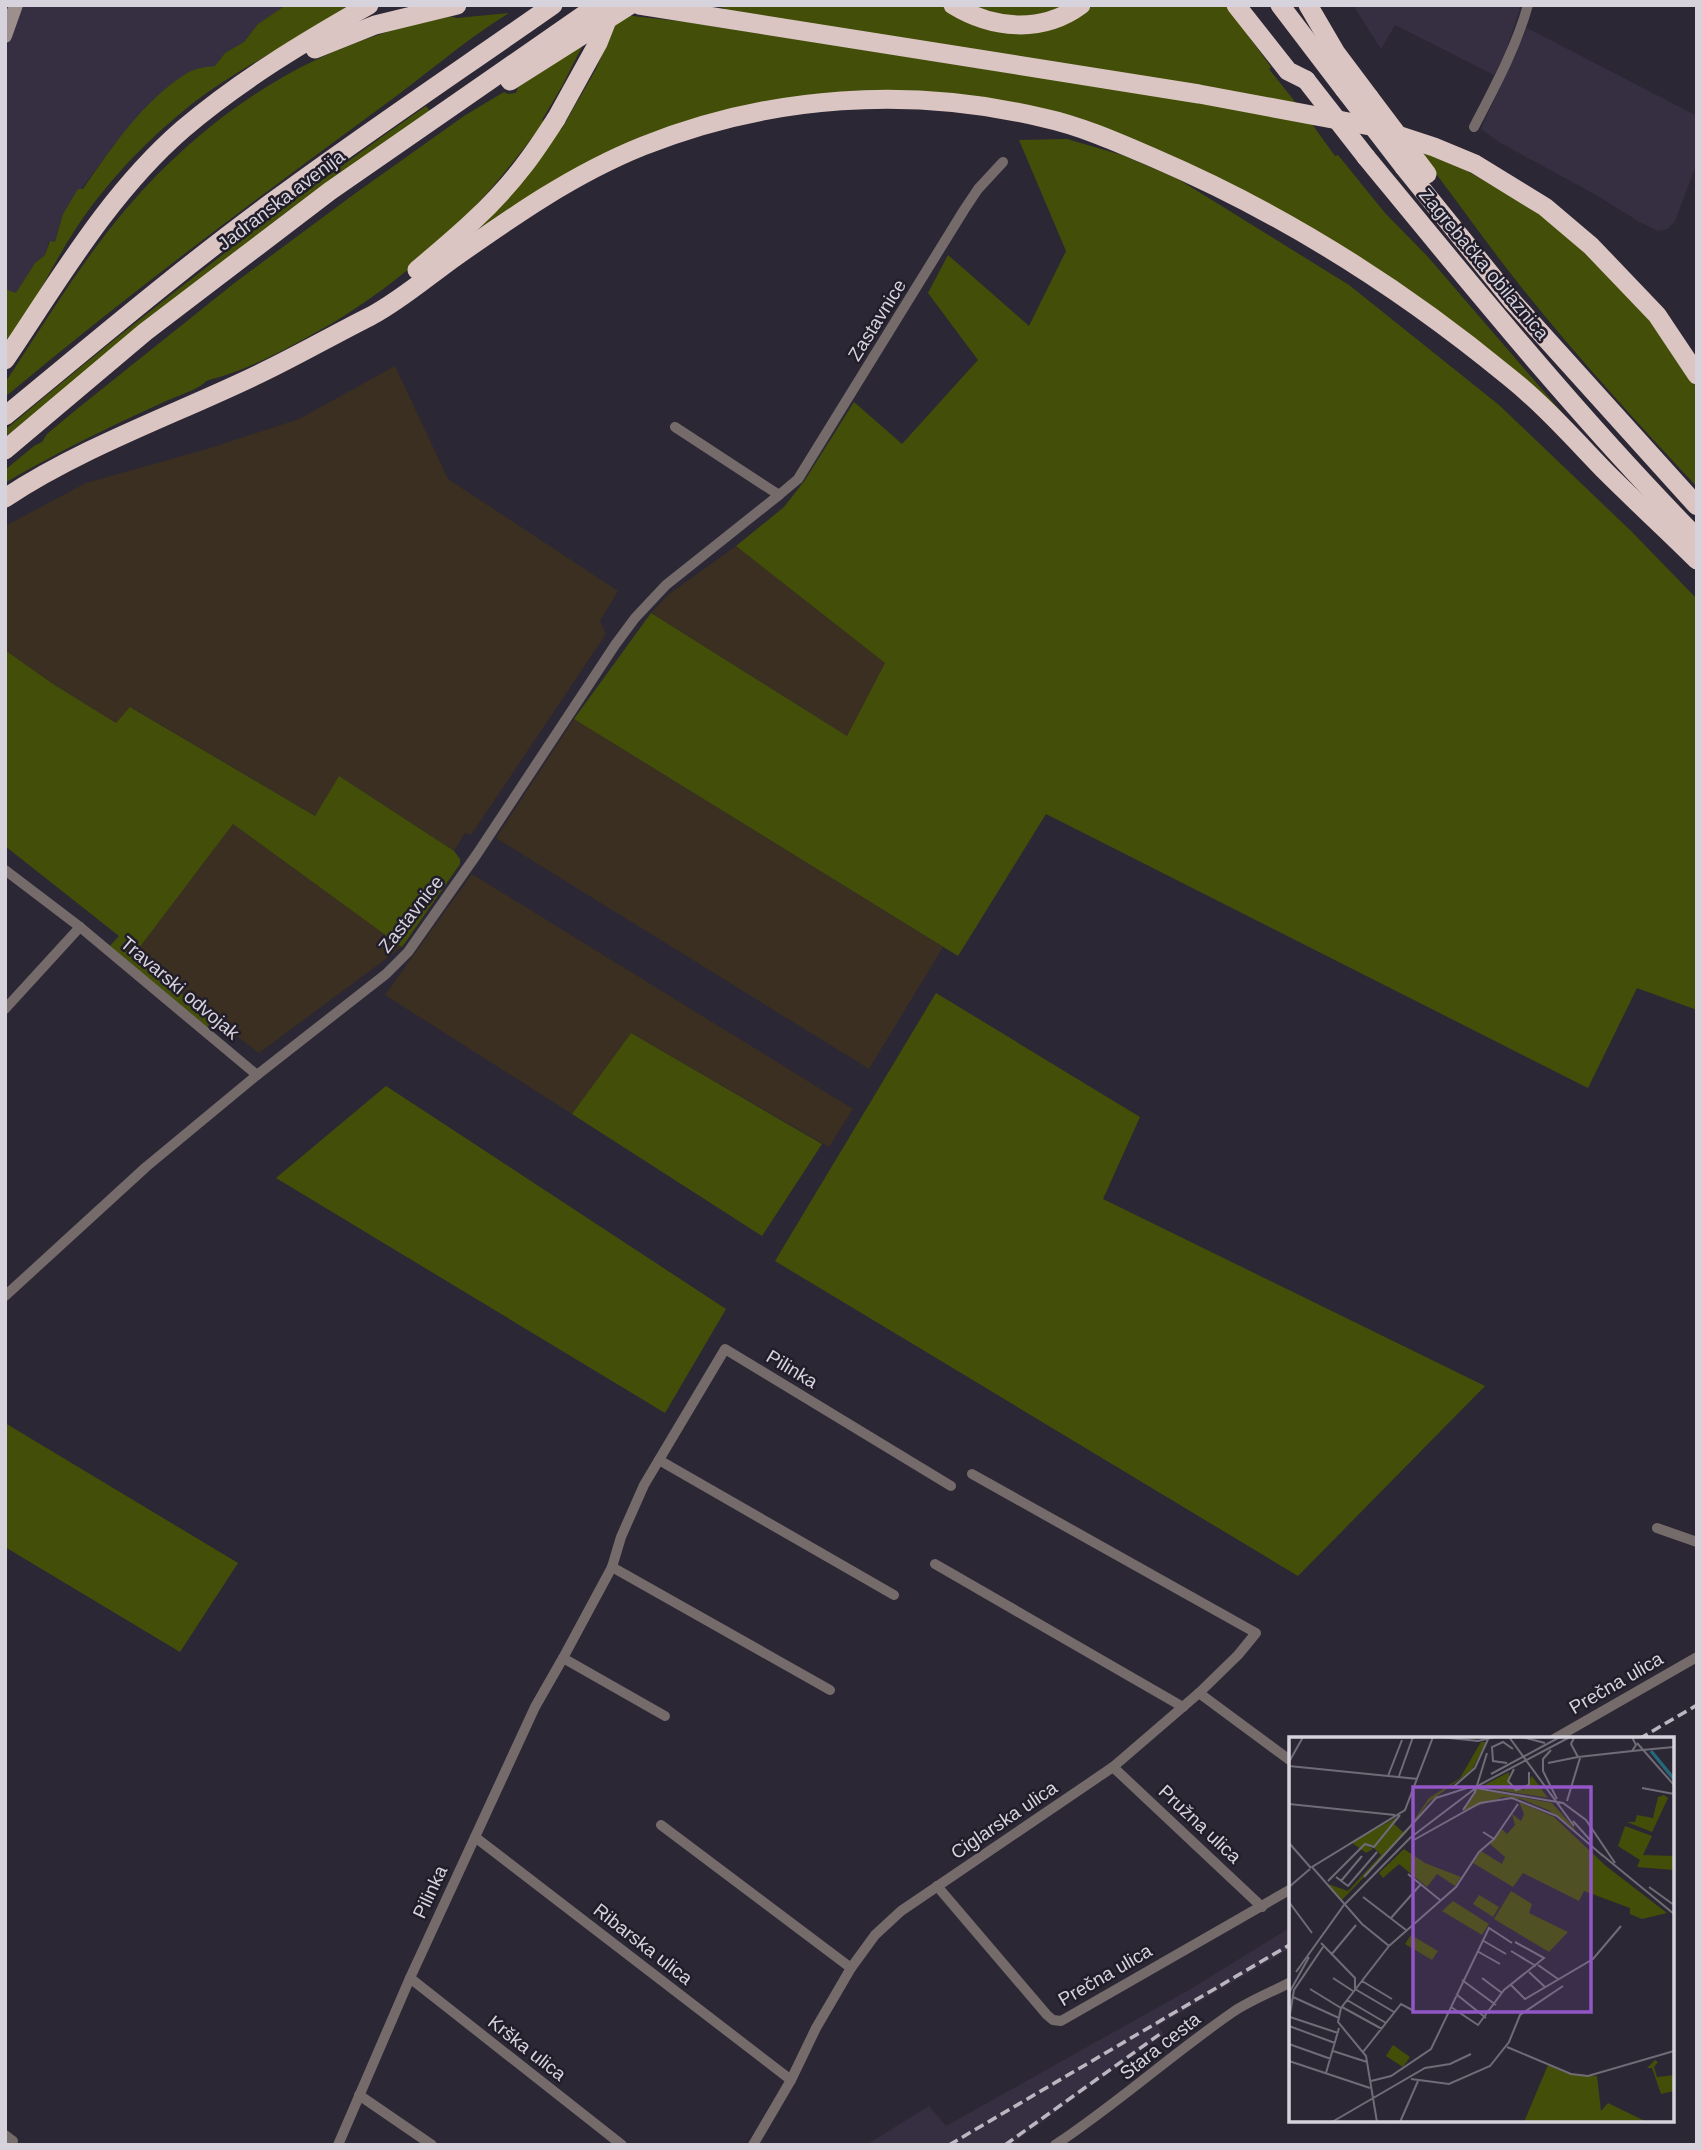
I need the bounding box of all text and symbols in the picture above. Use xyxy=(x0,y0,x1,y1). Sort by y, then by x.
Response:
street label: Jadranska avenija xyxy=(214,145,349,254)
street label: Zagrebačka obilaznica xyxy=(1415,184,1553,344)
street label: Zastavnice xyxy=(844,275,910,365)
street label: Zastavnice xyxy=(374,871,448,957)
street label: Travarski odvojak xyxy=(116,932,244,1044)
street label: Pilinka xyxy=(763,1346,822,1393)
street label: Prečna ulica xyxy=(1565,1648,1667,1718)
inset map xyxy=(1289,1737,1674,2122)
street label: Ciglarska ulica xyxy=(947,1777,1061,1863)
street label: Pružna ulica xyxy=(1155,1781,1246,1868)
street label: Pilinka xyxy=(409,1862,452,1922)
street label: Ribarska ulica xyxy=(590,1899,697,1989)
street label: Prečna ulica xyxy=(1054,1940,1156,2010)
street label: Stara cesta xyxy=(1116,2008,1205,2084)
street label: Krška ulica xyxy=(484,2011,570,2085)

